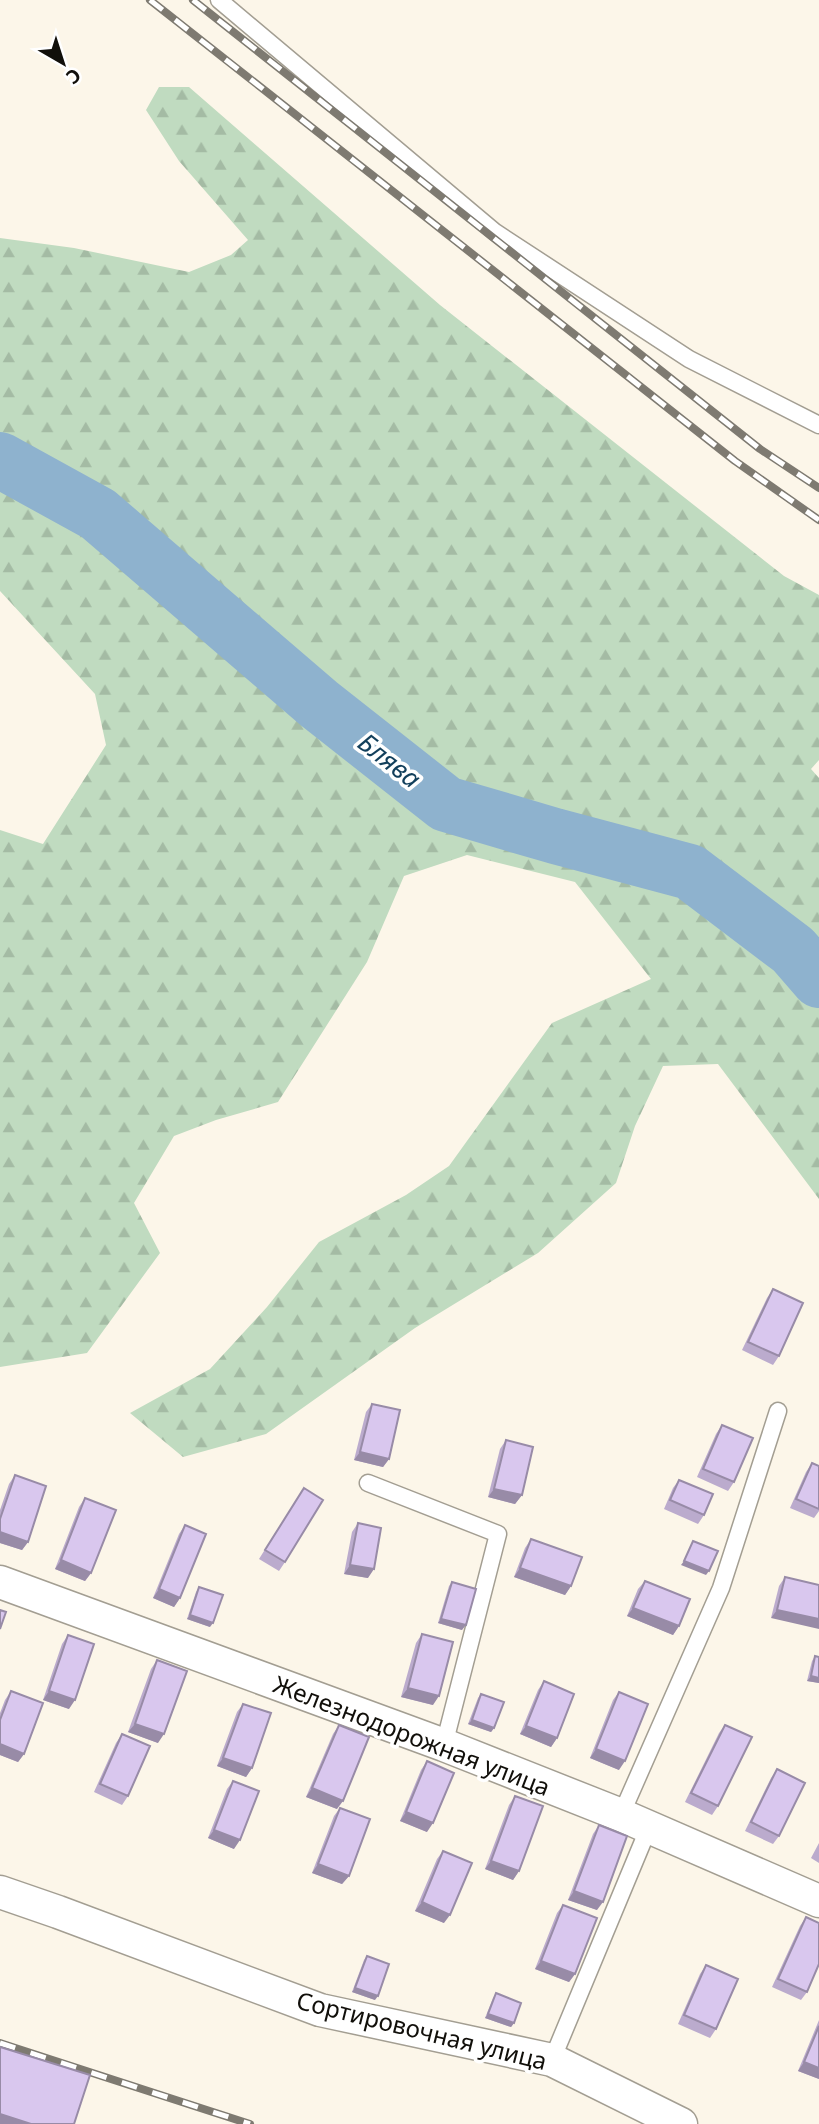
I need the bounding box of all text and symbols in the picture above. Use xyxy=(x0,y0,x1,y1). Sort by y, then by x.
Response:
north arrow xyxy=(28,28,98,98)
text: С xyxy=(61,62,87,90)
water label: Блява xyxy=(351,724,429,796)
street label: Железнодорожная улица xyxy=(269,1667,555,1803)
street label: Сортировочная улица xyxy=(293,1983,551,2077)

